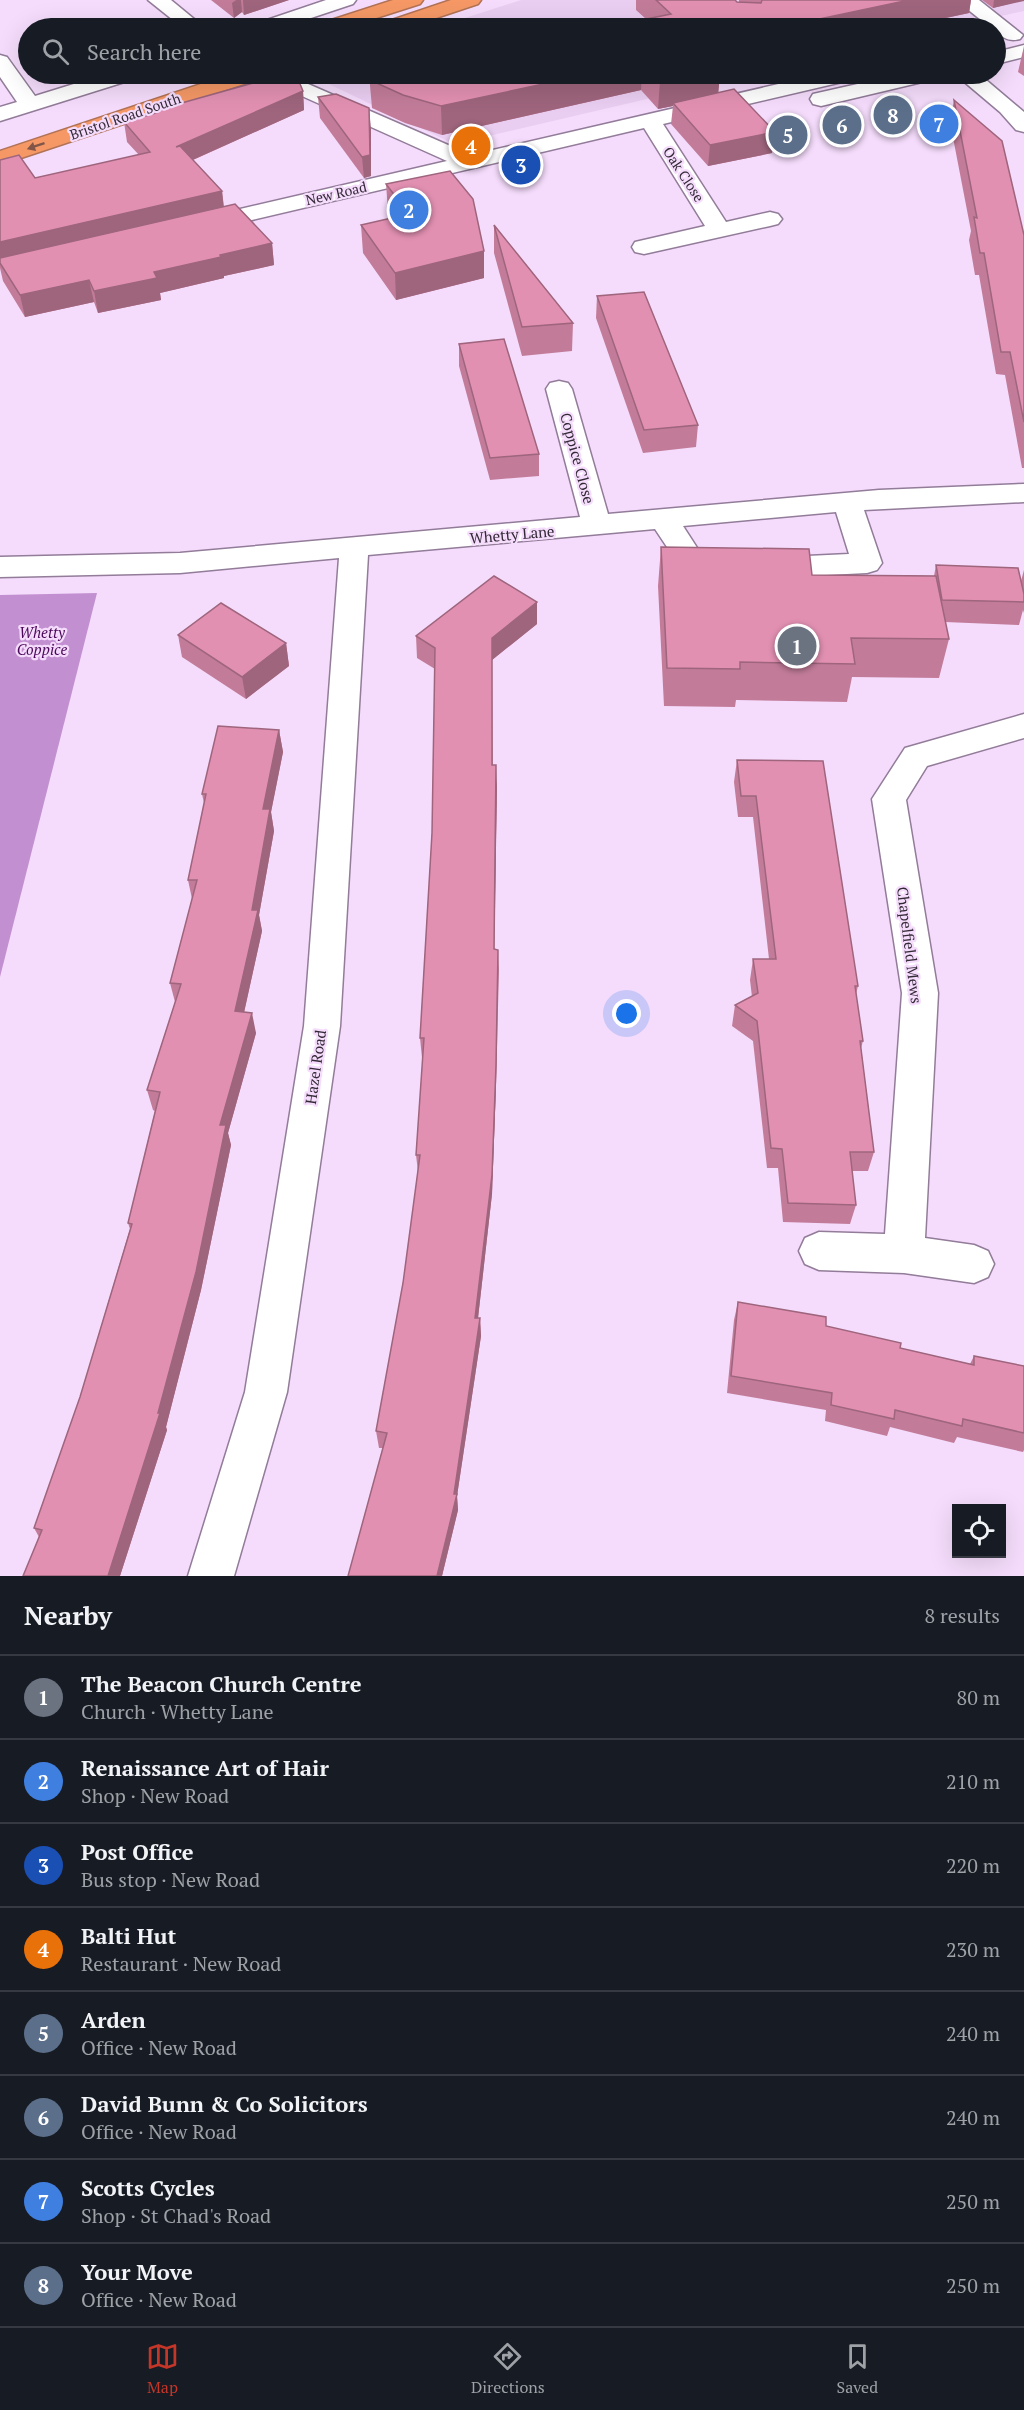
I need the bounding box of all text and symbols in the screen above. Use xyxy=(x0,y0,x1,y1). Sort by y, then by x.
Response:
search box xyxy=(18,18,1006,84)
icon: search xyxy=(39,35,72,68)
text: Search here xyxy=(87,37,201,66)
street label: Bristol Road South xyxy=(67,88,183,144)
pin: 8 xyxy=(874,92,912,138)
pin: 6 xyxy=(822,102,862,148)
pin: 7 xyxy=(920,102,958,146)
pin: 5 xyxy=(768,112,808,158)
pin: 4 xyxy=(452,124,490,168)
one-way arrow xyxy=(27,142,45,151)
pin: 3 xyxy=(502,142,540,188)
street label: Oak Close xyxy=(659,143,709,205)
street label: New Road xyxy=(304,177,369,209)
pin: 2 xyxy=(390,188,428,232)
street label: Coppice Close xyxy=(556,410,600,506)
street label: Whetty Lane xyxy=(469,520,555,548)
park label: Whetty Coppice xyxy=(17,622,67,659)
pin: 1 xyxy=(778,624,816,668)
street label: Chapelfield Mews xyxy=(893,885,927,1005)
your location xyxy=(612,999,641,1028)
street label: Hazel Road xyxy=(300,1029,330,1105)
map controls xyxy=(952,1504,1006,1558)
button: locate xyxy=(952,1504,1006,1558)
text: Nearby xyxy=(24,1598,112,1632)
text: 8 results xyxy=(925,1602,1000,1629)
text: The Beacon Church Centre xyxy=(81,1669,362,1698)
text: 1 xyxy=(38,1684,49,1711)
text: 80 m xyxy=(957,1684,1000,1711)
text: Church · Whetty Lane xyxy=(81,1698,274,1725)
text: Renaissance Art of Hair xyxy=(81,1753,329,1782)
text: 2 xyxy=(38,1768,49,1795)
text: 210 m xyxy=(946,1768,1000,1795)
text: Shop · New Road xyxy=(81,1782,229,1809)
text: Post Office xyxy=(81,1837,194,1866)
text: 3 xyxy=(38,1852,49,1879)
text: 220 m xyxy=(946,1852,1000,1879)
text: Bus stop · New Road xyxy=(81,1866,260,1893)
text: Balti Hut xyxy=(81,1921,176,1950)
text: 4 xyxy=(38,1936,49,1963)
text: 230 m xyxy=(946,1936,1000,1963)
text: Restaurant · New Road xyxy=(81,1950,281,1977)
text: Arden xyxy=(81,2005,146,2034)
text: 5 xyxy=(38,2020,49,2047)
text: 240 m xyxy=(946,2020,1000,2047)
text: Office · New Road xyxy=(81,2034,237,2061)
text: David Bunn & Co Solicitors xyxy=(81,2089,368,2118)
text: 6 xyxy=(38,2104,49,2131)
text: 240 m xyxy=(946,2104,1000,2131)
text: Office · New Road xyxy=(81,2118,237,2145)
text: Scotts Cycles xyxy=(81,2173,215,2202)
text: 7 xyxy=(38,2188,49,2215)
text: 250 m xyxy=(946,2188,1000,2215)
text: Shop · St Chad's Road xyxy=(81,2202,271,2229)
text: Your Move xyxy=(81,2257,193,2286)
text: 8 xyxy=(38,2272,49,2299)
text: 250 m xyxy=(946,2272,1000,2299)
text: Office · New Road xyxy=(81,2286,237,2313)
tab: Map xyxy=(146,2340,179,2398)
tab: Directions xyxy=(471,2340,545,2398)
tab: Saved xyxy=(837,2340,878,2398)

